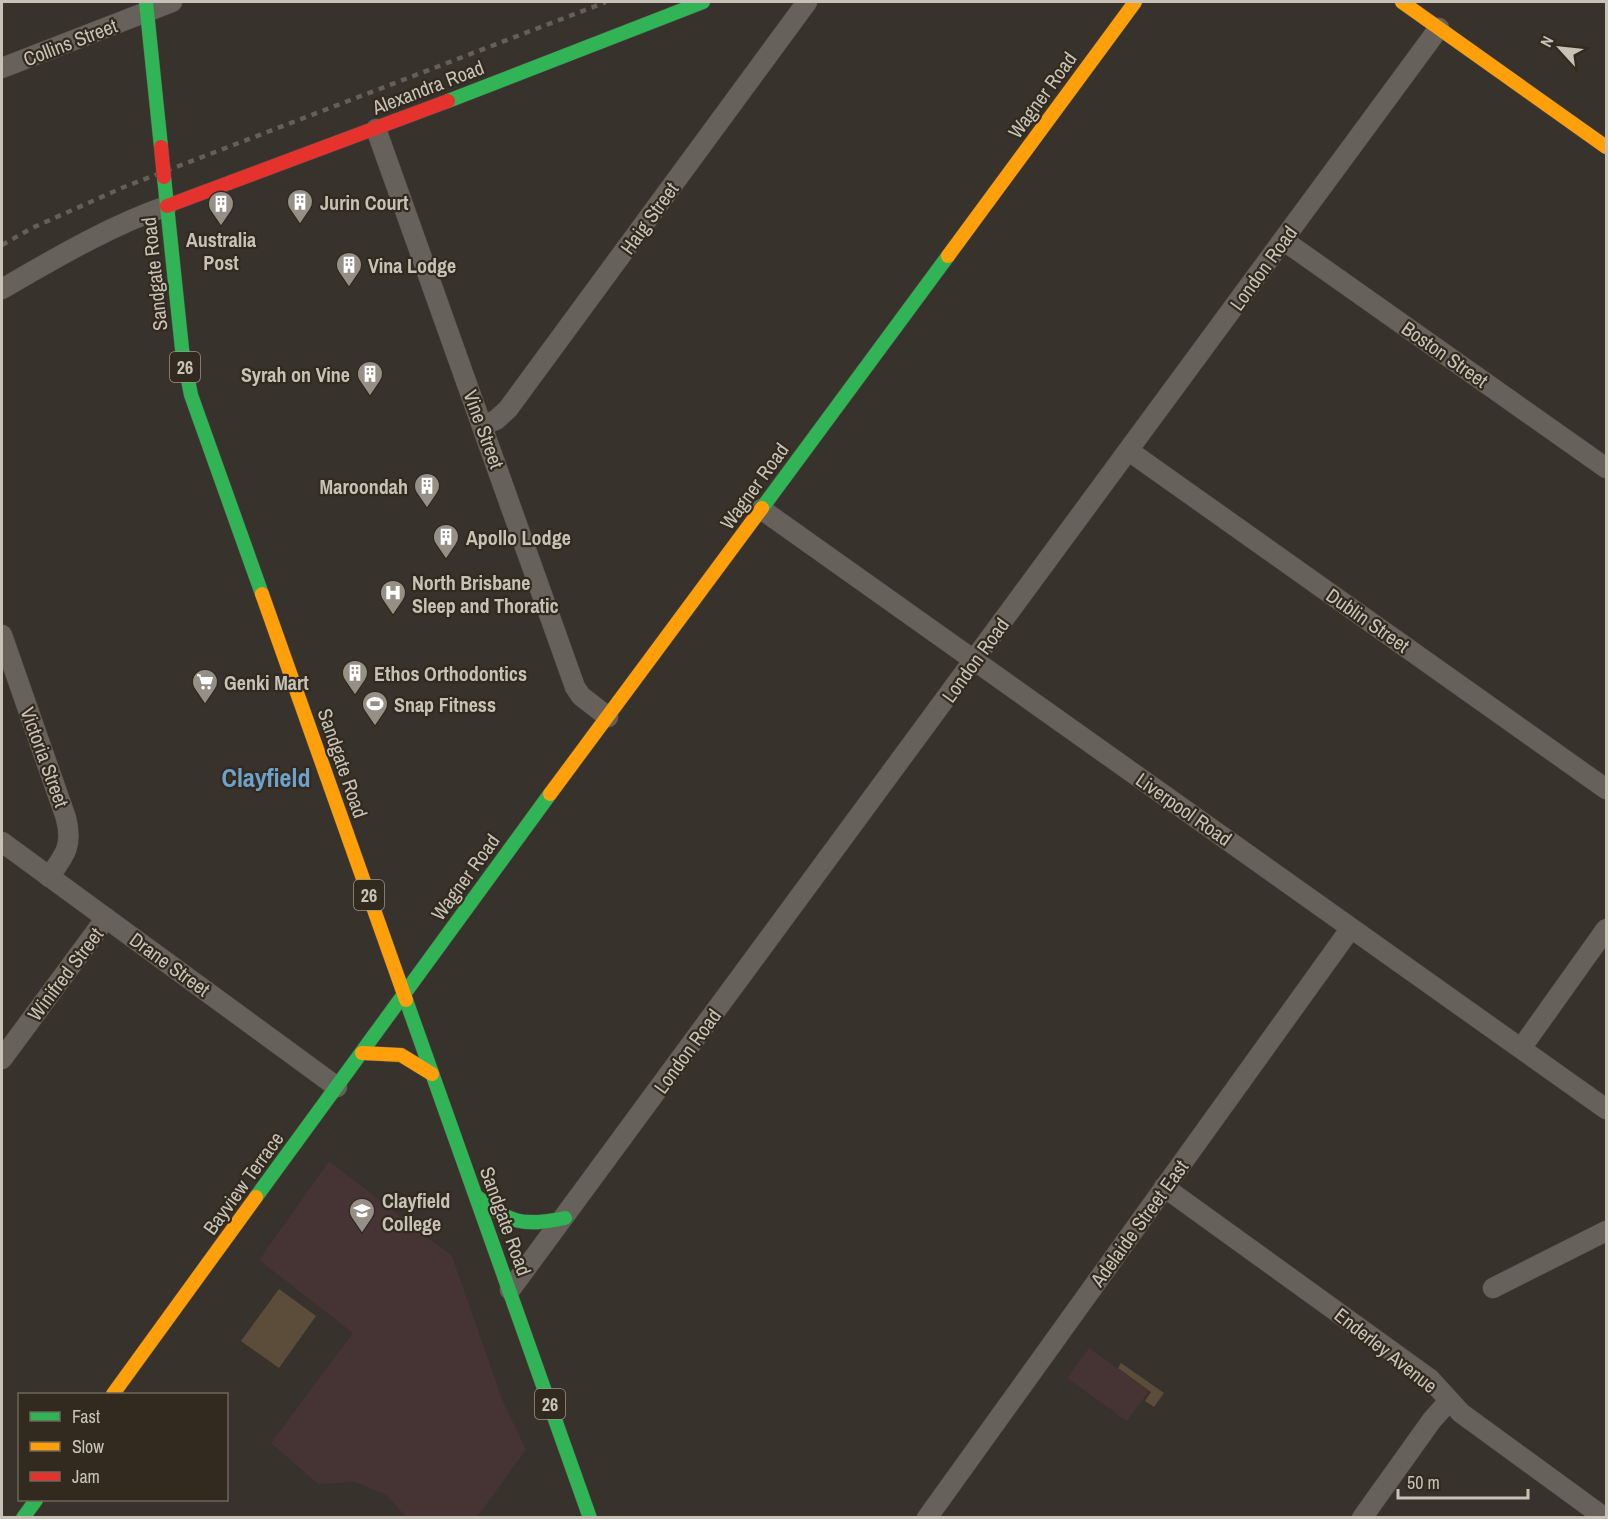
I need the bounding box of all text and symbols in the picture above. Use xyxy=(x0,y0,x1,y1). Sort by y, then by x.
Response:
street label: Collins Street xyxy=(19,12,121,72)
north arrow xyxy=(1530,18,1590,78)
text: N xyxy=(1535,32,1559,50)
street label: Wagner Road xyxy=(1002,46,1082,144)
street label: Alexandra Road xyxy=(367,53,488,121)
street label: Haig Street xyxy=(614,176,685,259)
building icon: Jurin Court xyxy=(285,187,315,225)
building icon: Australia Post xyxy=(206,189,236,227)
place label: Jurin Court xyxy=(320,189,409,216)
street label: Sandgate Road xyxy=(135,216,173,332)
street label: London Road xyxy=(1223,220,1303,316)
place label: Australia Post xyxy=(186,226,256,276)
building icon: Vina Lodge xyxy=(334,250,364,288)
place label: Vina Lodge xyxy=(368,252,456,279)
street label: Boston Street xyxy=(1397,314,1494,394)
road number: 26 xyxy=(170,352,200,382)
building icon: Syrah on Vine xyxy=(355,359,385,397)
place label: Syrah on Vine xyxy=(241,361,350,388)
street label: Vine Street xyxy=(457,386,511,472)
street label: Wagner Road xyxy=(714,437,794,535)
building icon: Maroondah xyxy=(412,471,442,509)
place label: Maroondah xyxy=(320,473,408,500)
building icon: Apollo Lodge xyxy=(431,522,461,560)
place label: Apollo Lodge xyxy=(466,524,571,551)
place label: North Brisbane Sleep and Thoratic xyxy=(412,569,559,619)
hospital icon: North Brisbane Sleep and Thoratic xyxy=(378,578,408,616)
street label: Dublin Street xyxy=(1321,581,1415,659)
street label: London Road xyxy=(935,612,1015,708)
building icon: Ethos Orthodontics xyxy=(340,658,370,696)
place label: Ethos Orthodontics xyxy=(374,660,527,687)
supermarket icon: Genki Mart xyxy=(190,667,220,705)
place label: Genki Mart xyxy=(224,669,309,696)
sports icon: Snap Fitness xyxy=(360,689,390,727)
place label: Snap Fitness xyxy=(394,691,496,718)
street label: Victoria Street xyxy=(14,703,76,811)
street label: Sandgate Road xyxy=(312,705,374,821)
district label: Clayfield xyxy=(222,760,310,795)
street label: Liverpool Road xyxy=(1131,766,1237,852)
street label: Wagner Road xyxy=(425,828,505,926)
road number: 26 xyxy=(354,880,384,910)
street label: Winifred Street xyxy=(21,921,109,1026)
street label: Drane Street xyxy=(124,926,216,1003)
street label: London Road xyxy=(647,1003,727,1099)
street label: Bayview Terrace xyxy=(197,1126,289,1240)
street label: Adelaide Street East xyxy=(1083,1154,1194,1293)
street label: Sandgate Road xyxy=(474,1163,538,1279)
place label: Clayfield College xyxy=(382,1187,450,1237)
school or university icon: Clayfield College xyxy=(347,1196,377,1234)
street label: Enderley Avenue xyxy=(1329,1301,1443,1399)
road number: 26 xyxy=(535,1389,565,1419)
legend xyxy=(18,1393,228,1501)
text: Fast xyxy=(72,1404,100,1429)
text: Slow xyxy=(72,1434,104,1459)
scale bar xyxy=(1398,1462,1528,1500)
text: Jam xyxy=(72,1464,100,1489)
text: 50 m xyxy=(1407,1470,1440,1495)

